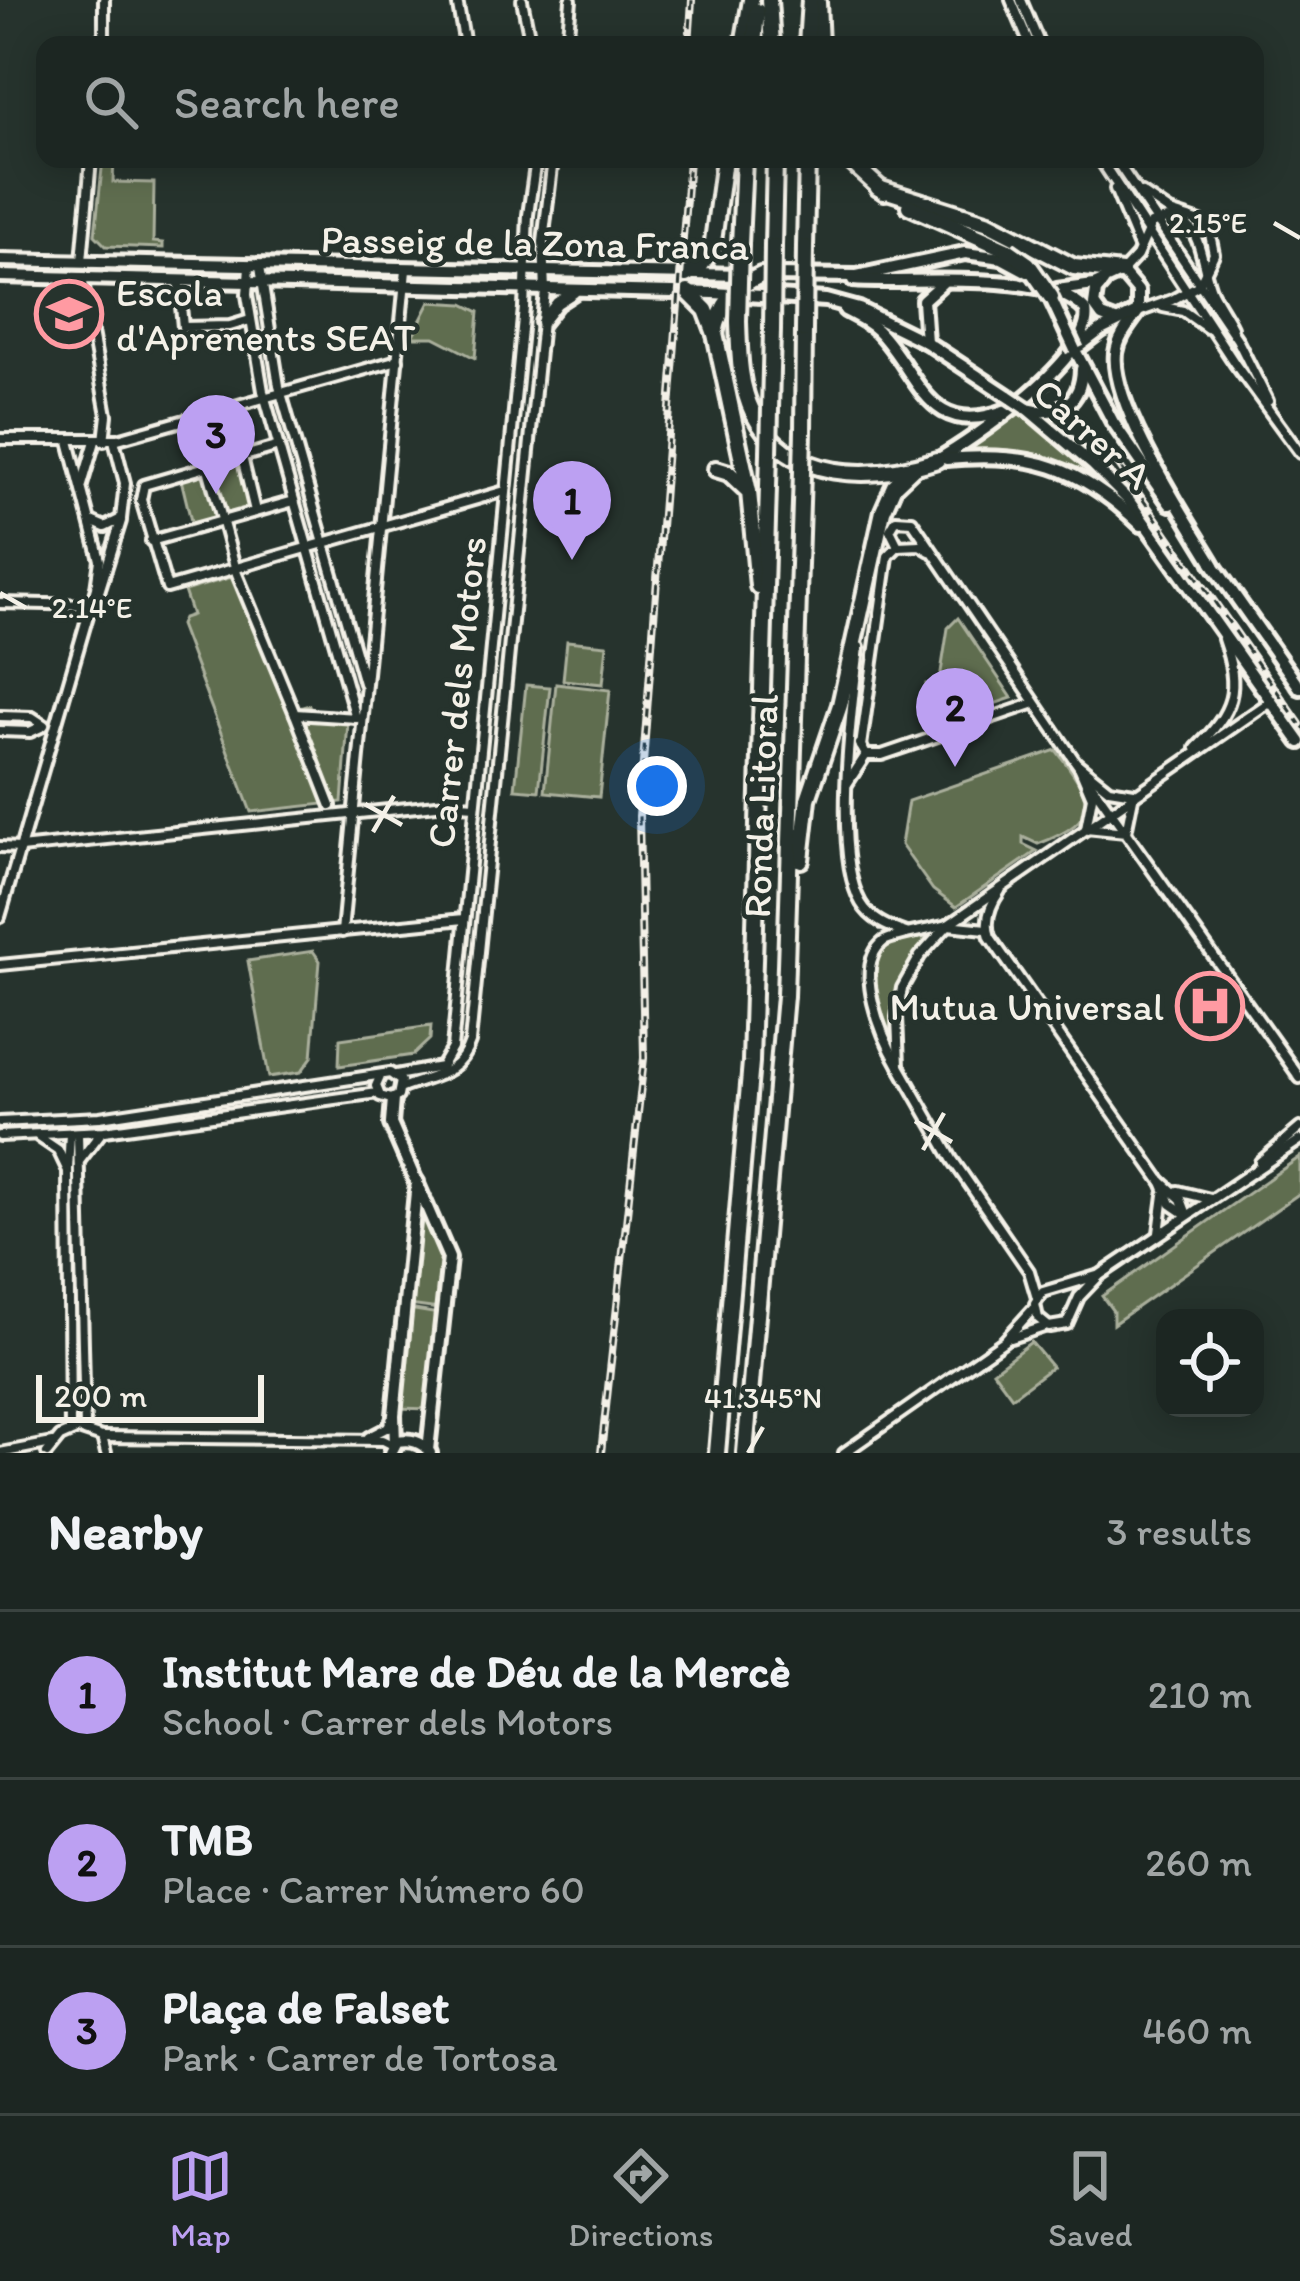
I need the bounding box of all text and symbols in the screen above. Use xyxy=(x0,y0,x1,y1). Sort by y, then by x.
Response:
search box xyxy=(36,36,1264,168)
icon: search xyxy=(78,69,144,135)
text: Search here xyxy=(174,75,400,129)
text: 2.15°E xyxy=(1169,204,1247,241)
street label: Passeig de la Zona Franca xyxy=(320,215,750,270)
place label: Escola d'Aprenents SEAT xyxy=(116,269,416,361)
school or university icon: Escola d'Aprenents SEAT xyxy=(34,279,104,349)
street label: Carrer A xyxy=(1024,368,1162,499)
pin: 3 xyxy=(177,395,255,494)
pin: 1 xyxy=(533,461,611,560)
street label: Carrer dels Motors xyxy=(417,534,496,850)
text: 2.14°E xyxy=(52,589,132,626)
pin: 2 xyxy=(916,668,994,767)
street label: Ronda Litoral xyxy=(733,693,788,919)
your location xyxy=(627,756,687,816)
hospital icon: Mutua Universal xyxy=(1175,971,1245,1041)
place label: Mutua Universal xyxy=(889,983,1164,1030)
map controls xyxy=(1156,1309,1264,1417)
button: locate xyxy=(1156,1309,1264,1417)
scale bar xyxy=(36,1369,264,1422)
text: 200 m xyxy=(54,1376,147,1415)
text: 41.345°N xyxy=(704,1379,822,1416)
text: Nearby xyxy=(48,1501,203,1562)
text: 3 results xyxy=(1106,1508,1252,1555)
text: Institut Mare de Déu de la Mercè xyxy=(162,1644,791,1698)
text: 1 xyxy=(78,1671,96,1718)
text: 210 m xyxy=(1148,1671,1252,1718)
text: School · Carrer dels Motors xyxy=(162,1698,613,1745)
text: TMB xyxy=(162,1812,253,1866)
text: 2 xyxy=(77,1839,97,1886)
text: 260 m xyxy=(1145,1839,1252,1886)
text: Place · Carrer Número 60 xyxy=(162,1866,585,1913)
text: Plaça de Falset xyxy=(162,1980,449,2034)
text: 3 xyxy=(76,2007,98,2054)
text: 460 m xyxy=(1142,2007,1252,2054)
text: Park · Carrer de Tortosa xyxy=(162,2034,558,2081)
tab: Map xyxy=(167,2143,233,2254)
tab: Directions xyxy=(568,2143,713,2254)
tab: Saved xyxy=(1048,2143,1133,2254)

